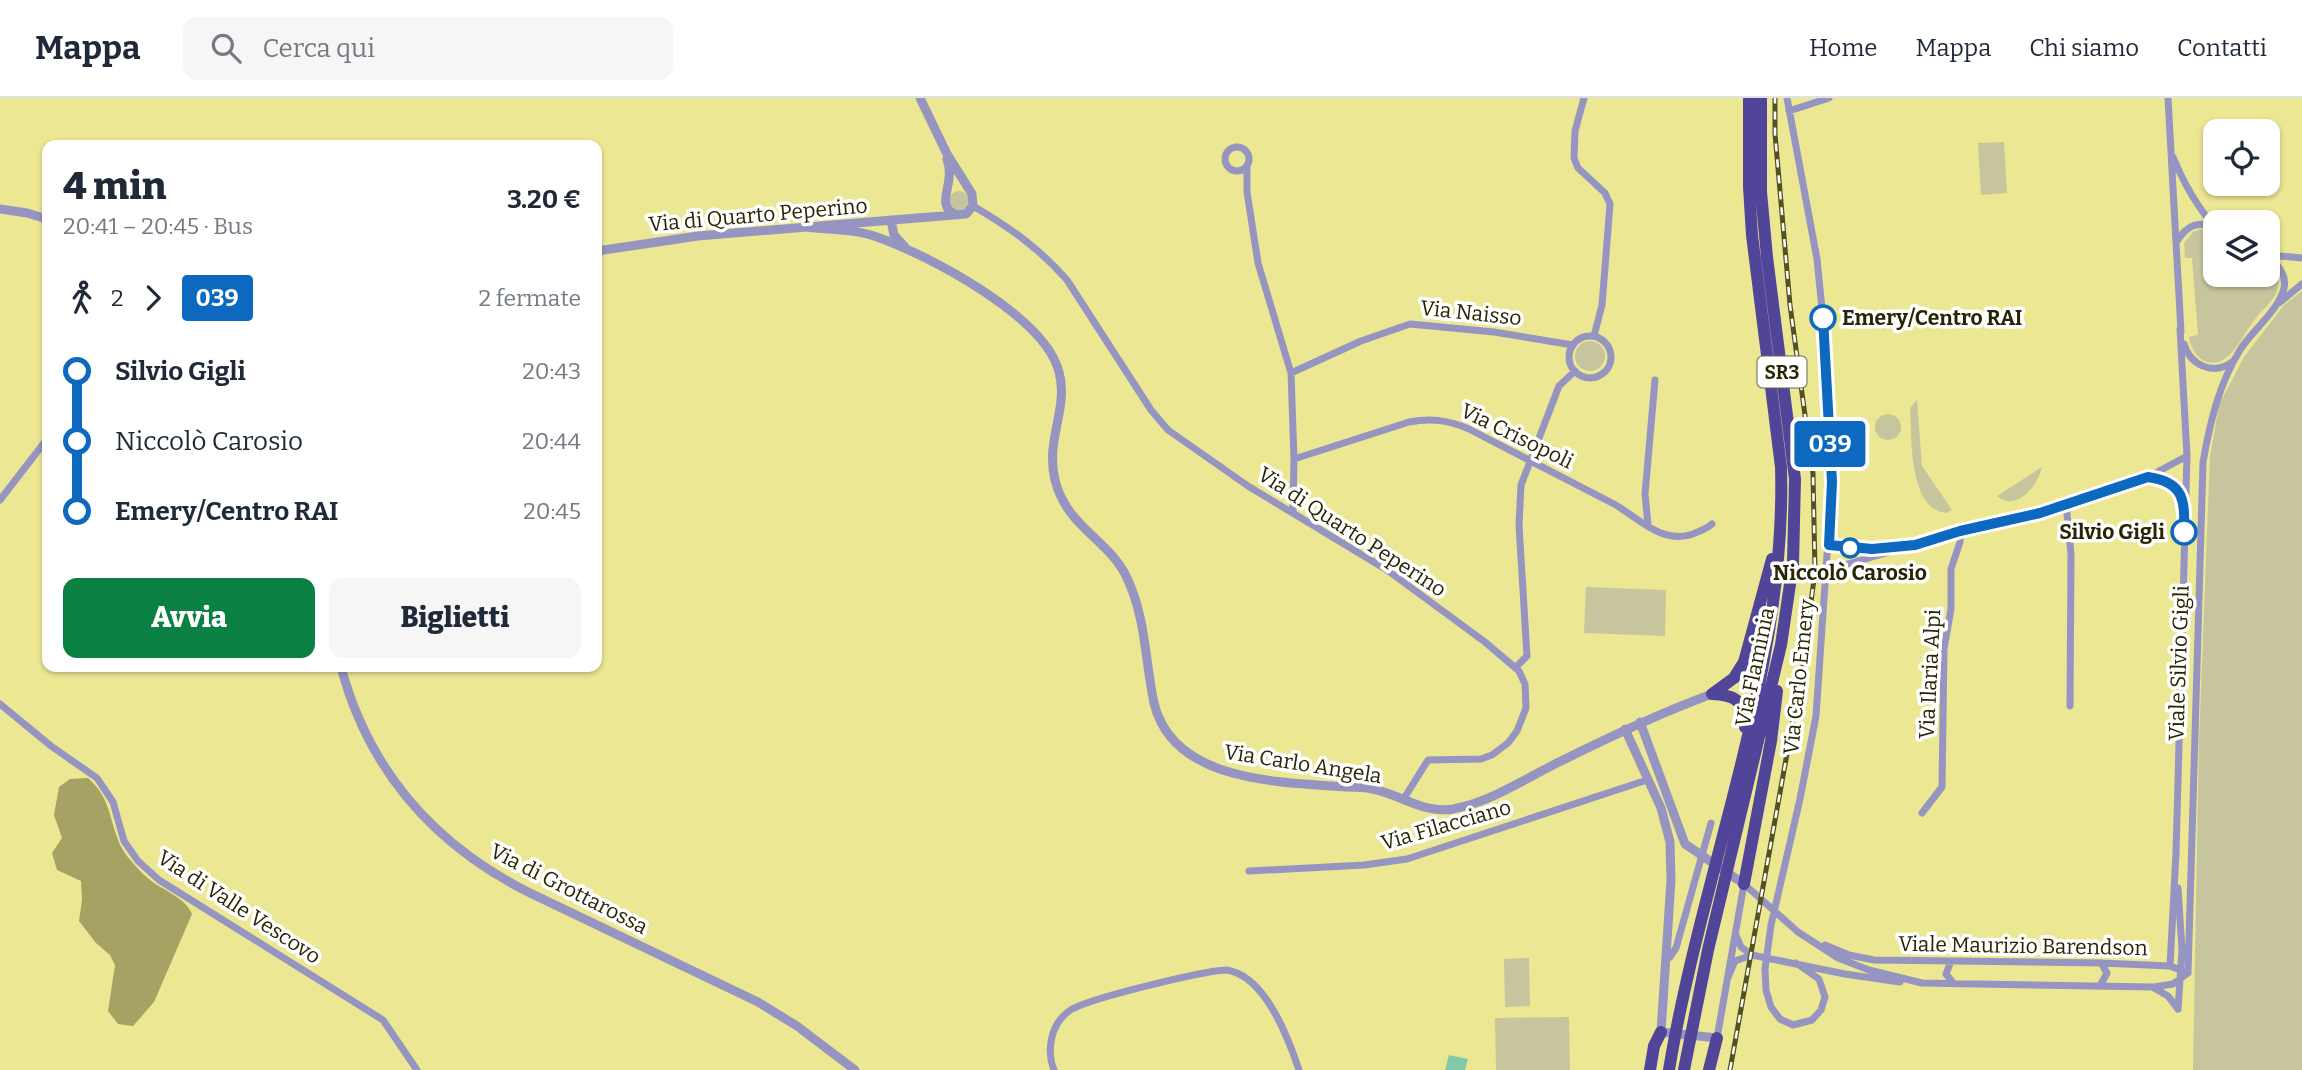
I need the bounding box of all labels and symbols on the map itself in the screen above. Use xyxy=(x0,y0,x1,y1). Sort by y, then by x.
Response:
street label: Via di Quarto Peperino xyxy=(648,192,868,238)
street label: Via Naisso xyxy=(1419,295,1523,331)
marker: Emery/Centro RAI xyxy=(1810,305,1836,331)
place label: Emery/Centro RAI xyxy=(1842,305,2022,331)
road number: SR3 xyxy=(1758,356,1806,388)
street label: Via Crisopoli xyxy=(1456,397,1578,475)
line badge: 039 xyxy=(1790,421,1870,467)
street label: Via di Quarto Peperino xyxy=(1253,461,1451,603)
place label: Silvio Gigli xyxy=(2059,519,2165,545)
marker: Silvio Gigli xyxy=(2171,519,2197,545)
marker: Niccolò Carosio xyxy=(1840,538,1860,558)
place label: Niccolò Carosio xyxy=(1773,560,1927,586)
street label: Viale Silvio Gigli xyxy=(2163,585,2195,741)
street label: Via Carlo Emery xyxy=(1778,597,1820,756)
street label: Via Flaminia xyxy=(1730,605,1780,729)
street label: Via Ilaria Alpi xyxy=(1914,608,1946,740)
street label: Via Carlo Angela xyxy=(1222,739,1384,789)
street label: Via Filacciano xyxy=(1378,794,1514,856)
street label: Via di Grottarossa xyxy=(486,838,653,940)
street label: Via di Valle Vescovo xyxy=(152,844,326,970)
street label: Viale Maurizio Barendson xyxy=(1898,931,2148,961)

